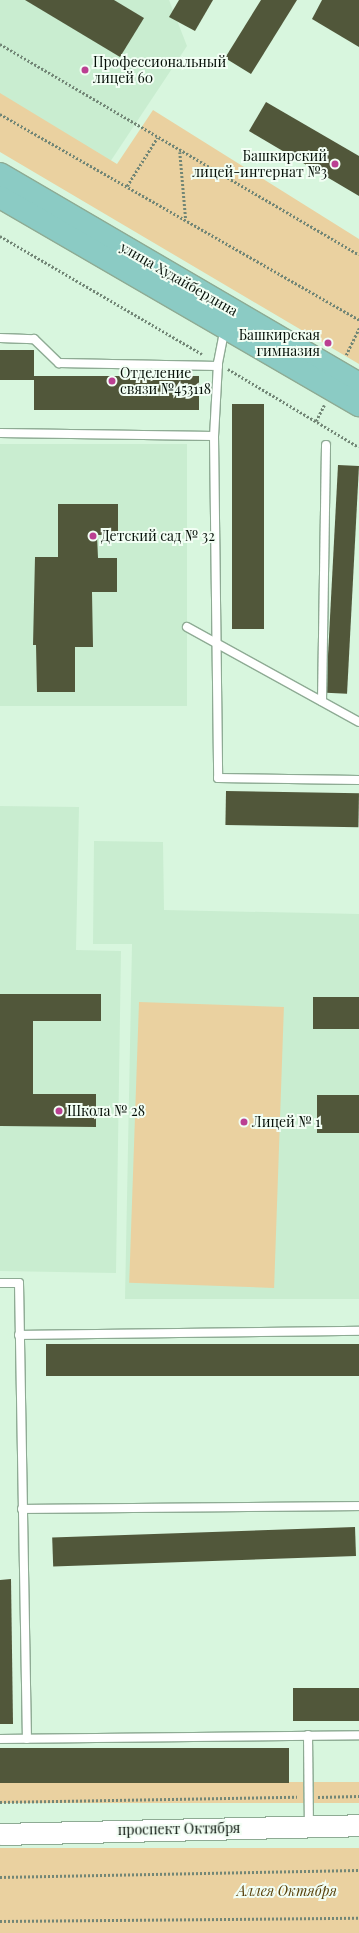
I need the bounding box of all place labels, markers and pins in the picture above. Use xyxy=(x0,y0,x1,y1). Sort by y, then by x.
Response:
place label: Профессиональный лицей 60 xyxy=(93,54,226,86)
marker: Профессиональный лицей 60 xyxy=(80,65,90,75)
place label: Башкирский лицей-интернат №3 xyxy=(192,148,327,180)
marker: Башкирский лицей-интернат №3 xyxy=(330,159,340,169)
place label: Башкирская гимназия xyxy=(239,327,320,360)
marker: Башкирская гимназия xyxy=(323,338,333,348)
place label: Отделение связи №453118 xyxy=(120,365,211,398)
marker: Отделение связи №453118 xyxy=(107,376,117,386)
place label: Детский сад № 32 xyxy=(101,528,215,544)
marker: Детский сад № 32 xyxy=(88,531,98,541)
place label: Школа № 28 xyxy=(67,1103,145,1119)
marker: Школа № 28 xyxy=(54,1106,64,1116)
place label: Лицей № 1 xyxy=(252,1114,321,1130)
marker: Лицей № 1 xyxy=(239,1117,249,1127)

